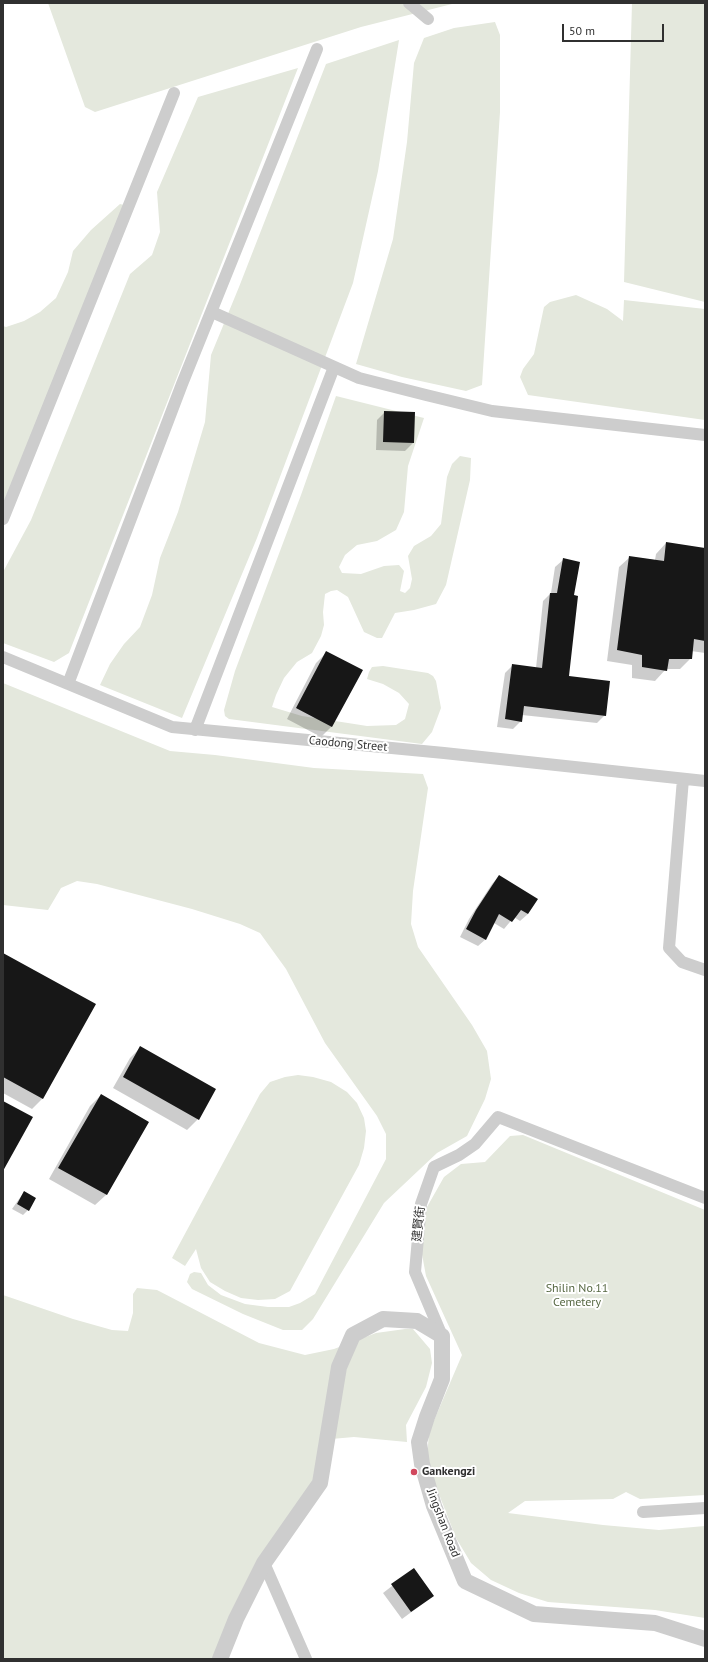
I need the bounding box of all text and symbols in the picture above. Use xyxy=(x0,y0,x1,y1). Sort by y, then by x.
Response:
scale bar xyxy=(564,16,666,42)
text: 50 m xyxy=(569,23,595,38)
street label: Caodong Street xyxy=(308,733,388,755)
street label: 建賢街 xyxy=(410,1205,428,1243)
park label: Shilin No.11 Cemetery xyxy=(546,1282,608,1310)
place label: Gankengzi xyxy=(422,1465,475,1479)
marker: Gankengzi xyxy=(409,1467,419,1477)
street label: Jingshan Road xyxy=(423,1487,463,1559)

